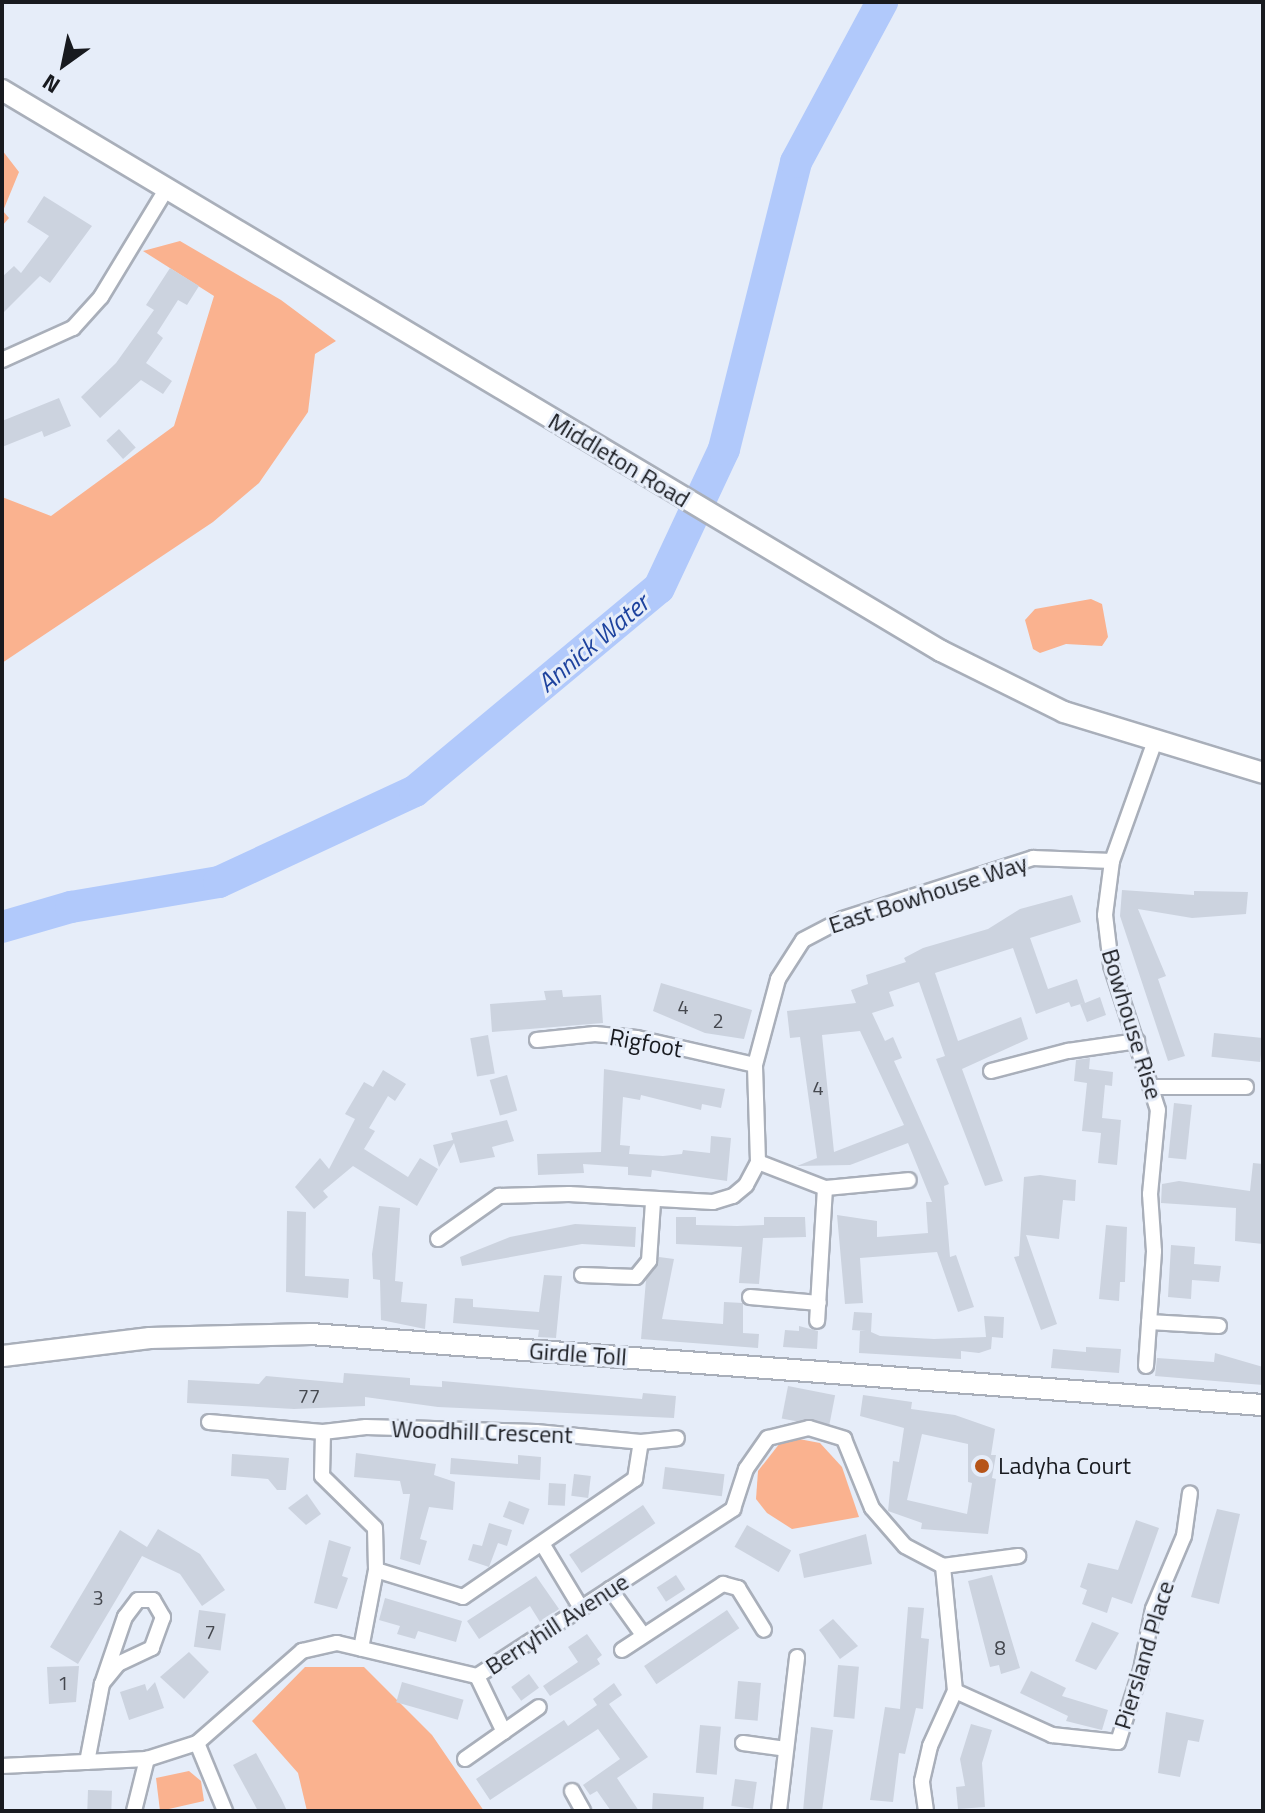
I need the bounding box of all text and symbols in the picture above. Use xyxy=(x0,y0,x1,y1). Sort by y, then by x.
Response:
north arrow xyxy=(24,24,104,104)
text: N xyxy=(35,66,67,103)
street label: Middleton Road xyxy=(543,407,695,513)
water label: Annick Water xyxy=(531,587,655,699)
street label: East Bowhouse Way xyxy=(825,848,1031,940)
street label: Bowhouse Rise xyxy=(1095,945,1169,1103)
house number: 4 xyxy=(677,994,689,1018)
house number: 2 xyxy=(712,1008,724,1032)
street label: Rigfoot xyxy=(607,1022,685,1064)
house number: 4 xyxy=(812,1075,824,1099)
street label: Girdle Toll xyxy=(528,1336,628,1372)
house number: 77 xyxy=(298,1383,320,1407)
street label: Woodhill Crescent xyxy=(391,1414,573,1450)
place label: Ladyha Court xyxy=(998,1452,1131,1480)
marker: Ladyha Court xyxy=(973,1457,991,1475)
street label: Berryhill Avenue xyxy=(480,1567,634,1681)
street label: Piersland Place xyxy=(1108,1577,1180,1733)
house number: 3 xyxy=(92,1585,104,1609)
house number: 7 xyxy=(204,1619,216,1643)
house number: 8 xyxy=(994,1635,1006,1659)
house number: 1 xyxy=(57,1670,69,1694)

